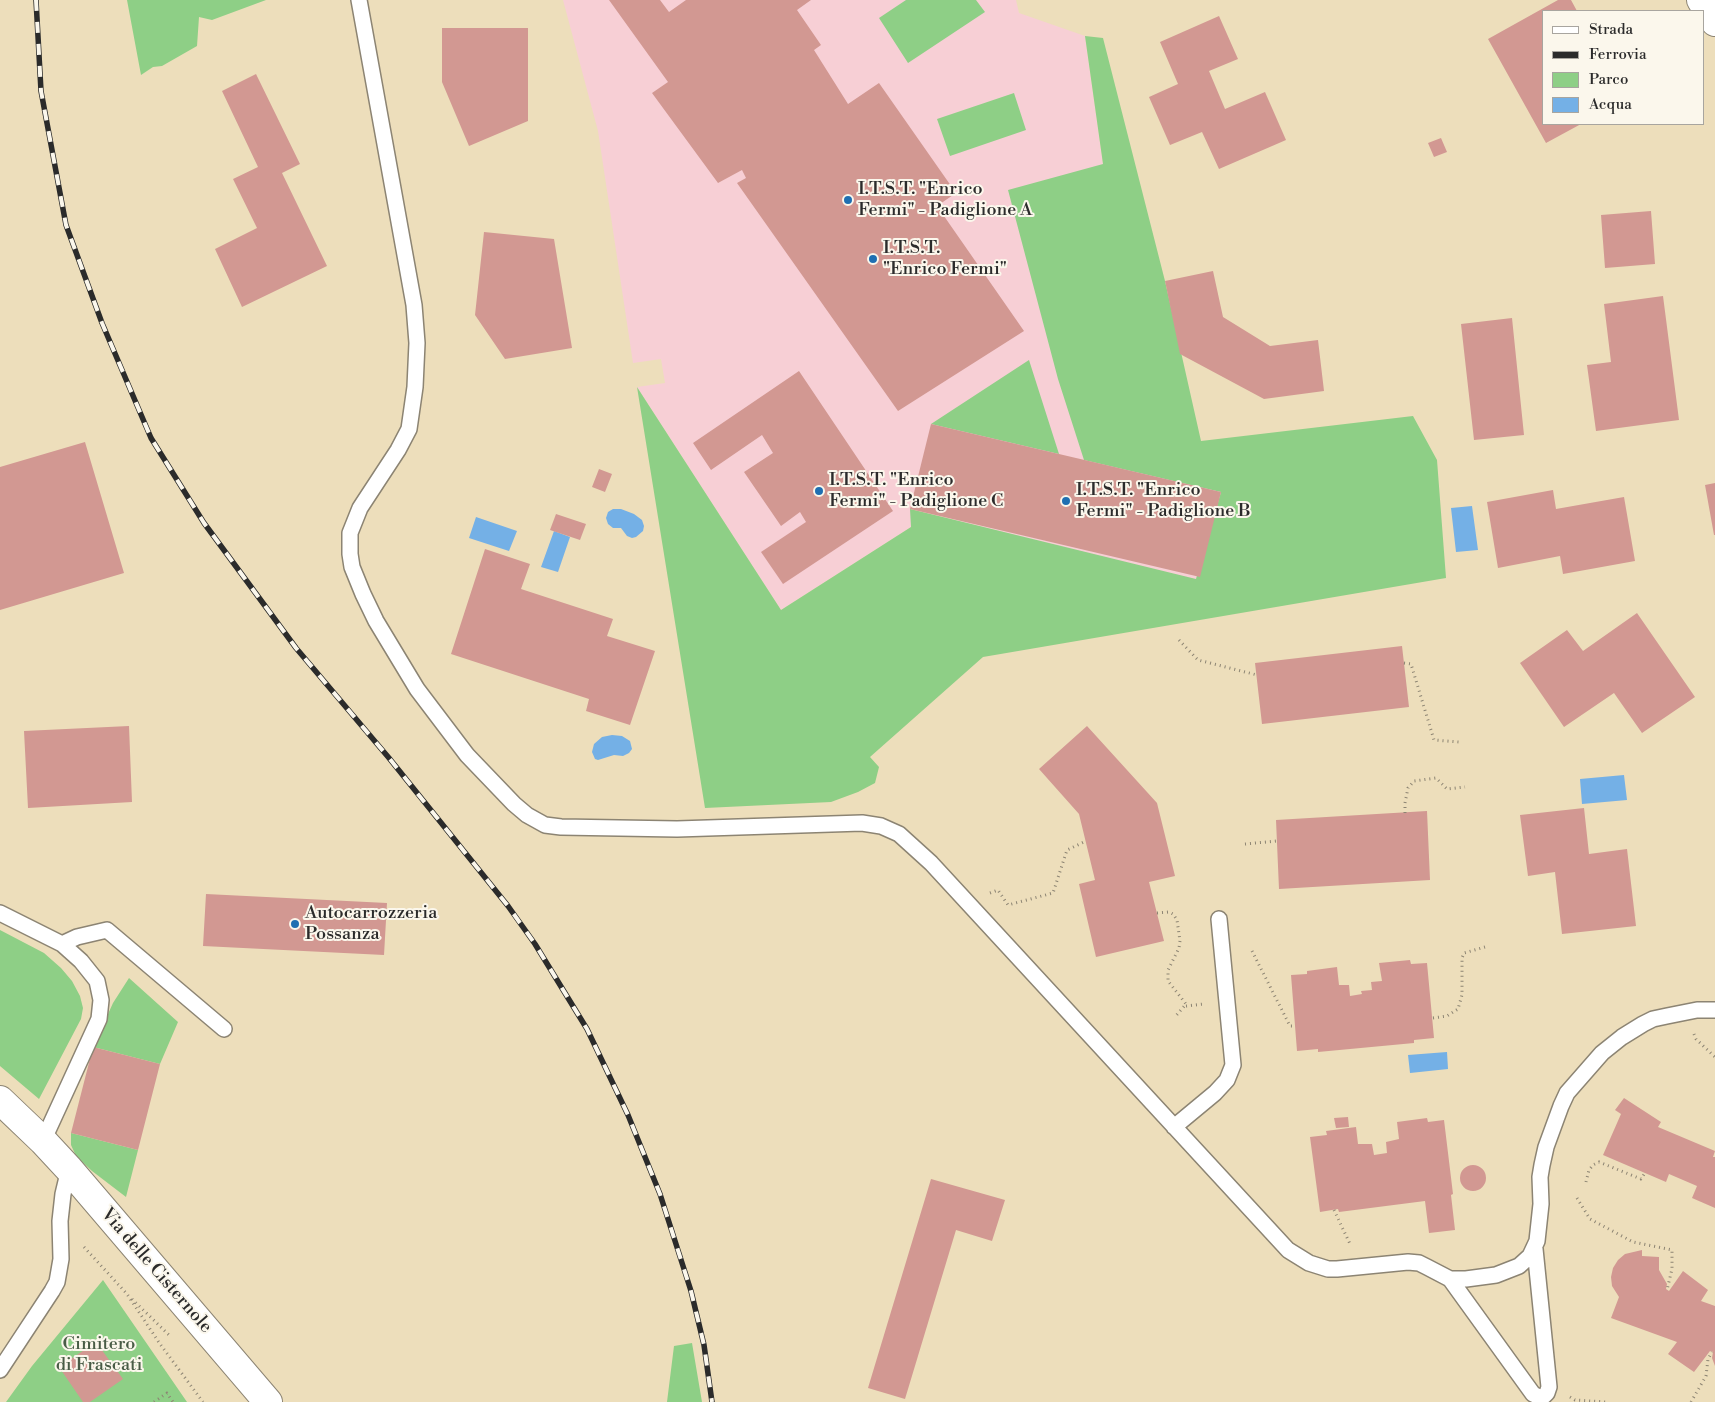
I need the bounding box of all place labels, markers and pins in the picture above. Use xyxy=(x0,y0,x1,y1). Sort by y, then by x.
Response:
place label: I.T.S.T. "Enrico Fermi" - Padiglione A xyxy=(858,179,1032,222)
marker: I.T.S.T. "Enrico Fermi" - Padiglione A xyxy=(842,194,854,206)
place label: I.T.S.T. "Enrico Fermi" xyxy=(883,238,1007,280)
marker: I.T.S.T. "Enrico Fermi" xyxy=(867,253,879,265)
place label: I.T.S.T. "Enrico Fermi" - Padiglione C xyxy=(829,470,1003,512)
place label: I.T.S.T. "Enrico Fermi" - Padiglione B xyxy=(1076,480,1251,522)
marker: I.T.S.T. "Enrico Fermi" - Padiglione C xyxy=(813,485,825,497)
marker: I.T.S.T. "Enrico Fermi" - Padiglione B xyxy=(1060,495,1072,507)
place label: Autocarrozzeria Possanza xyxy=(305,903,437,946)
marker: Autocarrozzeria Possanza xyxy=(289,918,301,930)

